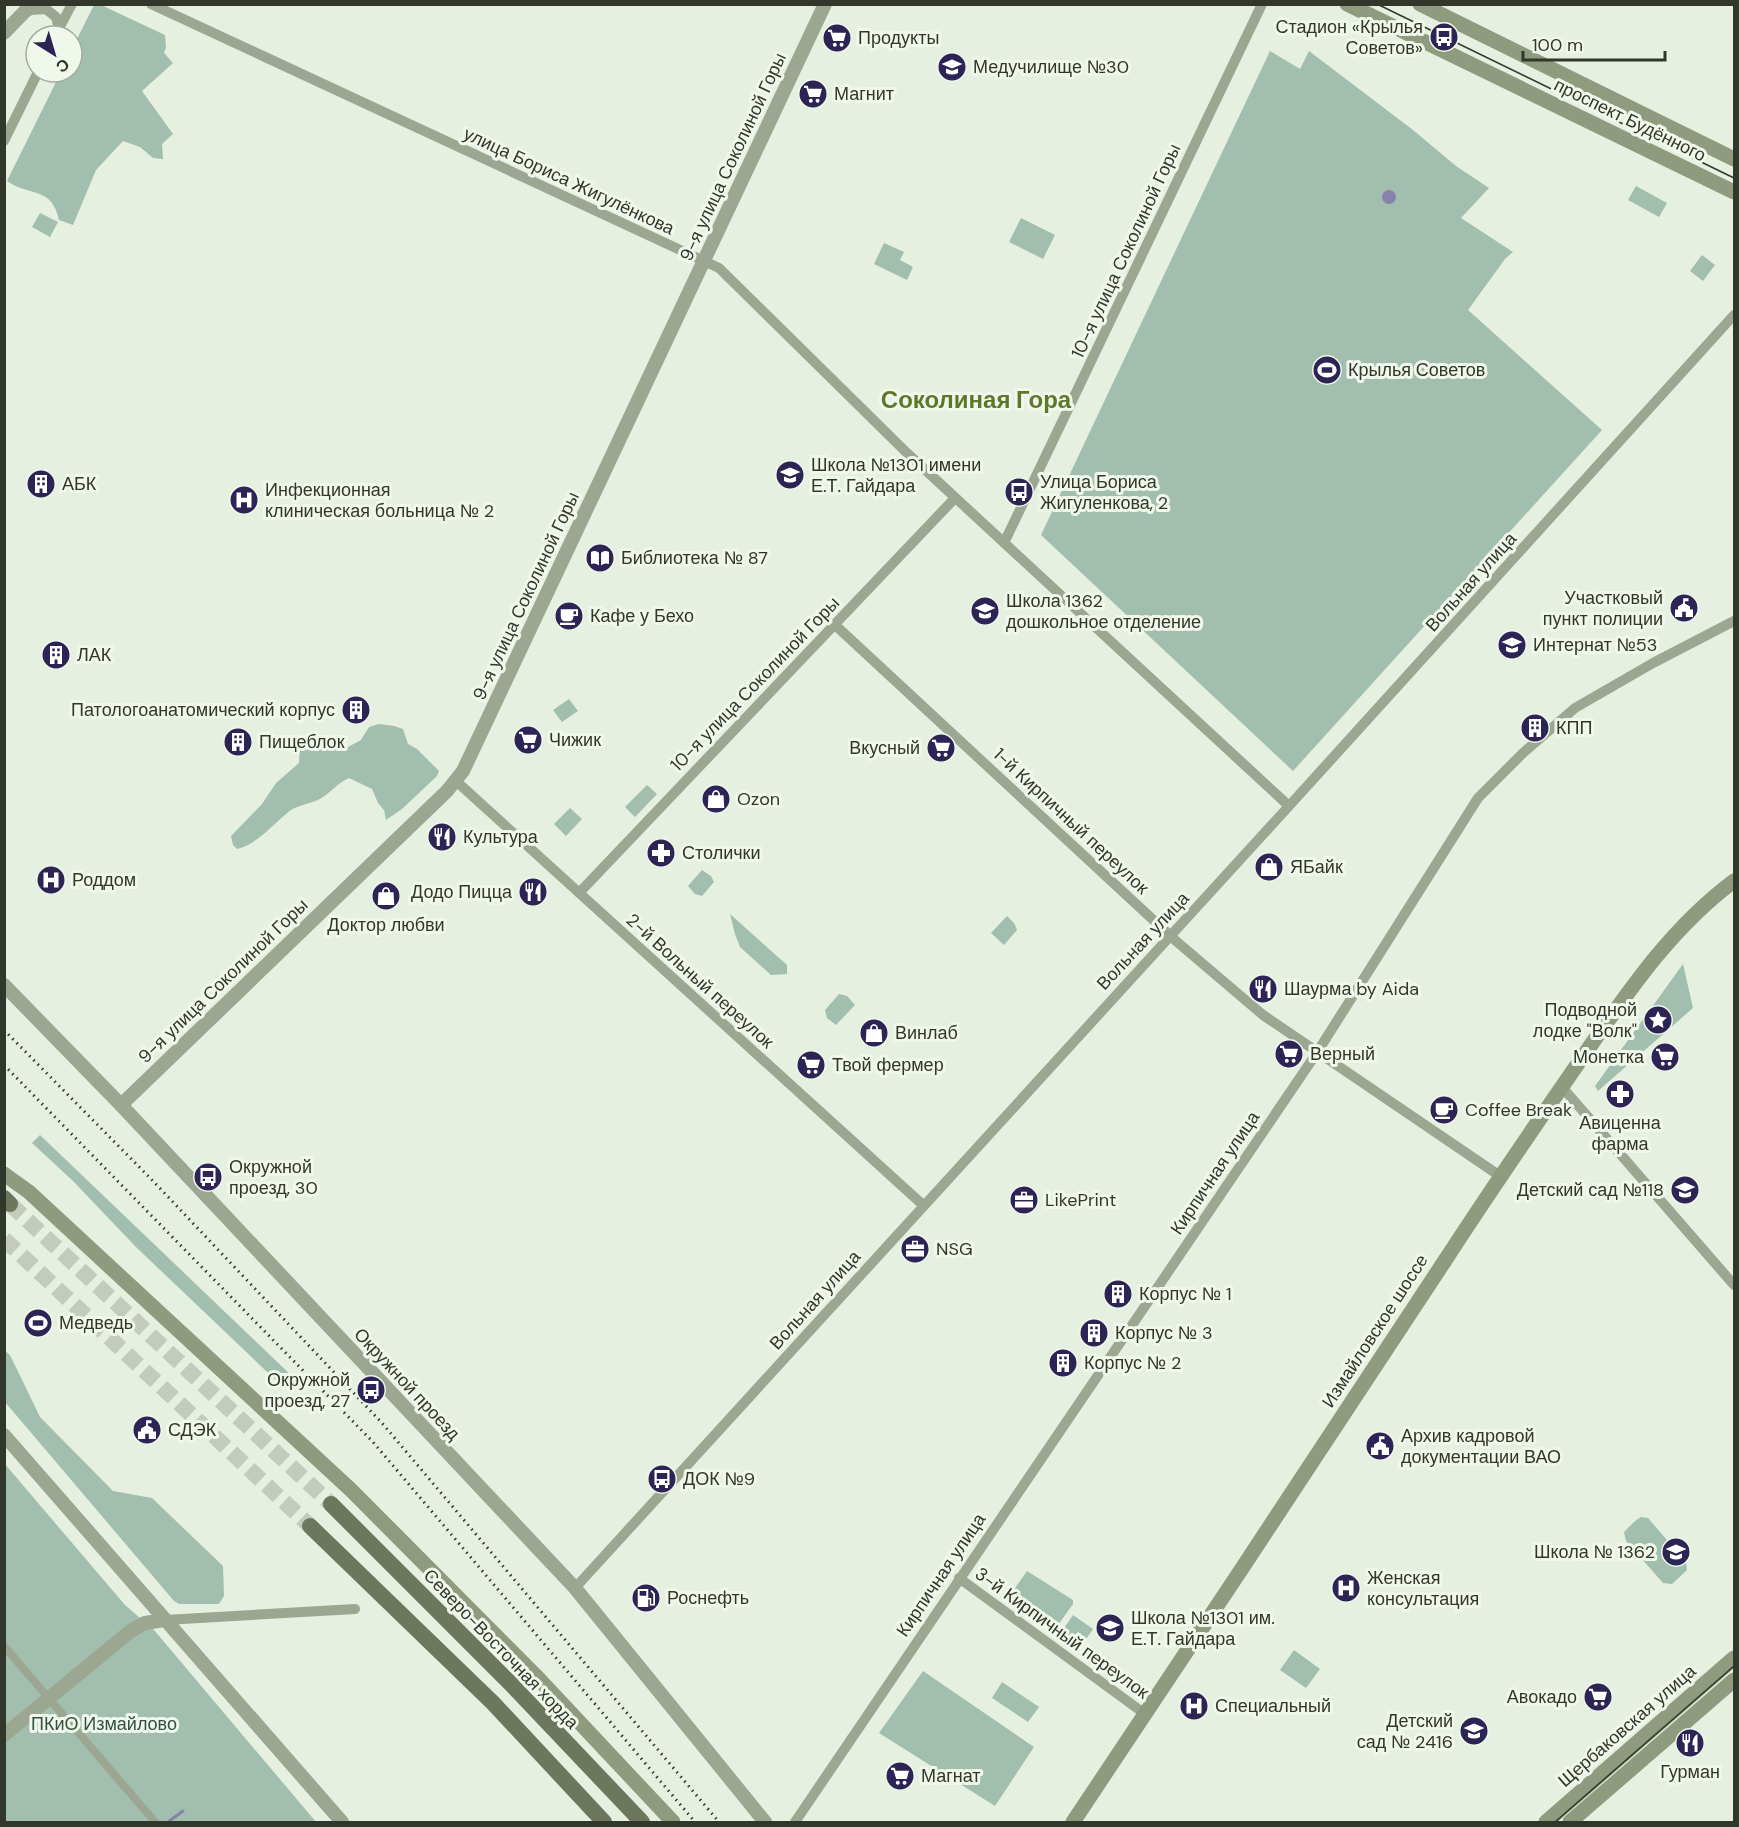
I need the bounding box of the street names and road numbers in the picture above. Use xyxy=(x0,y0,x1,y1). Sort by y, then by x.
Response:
street label: 9-я улица Соколиной Горы xyxy=(674,49,792,265)
street label: проспект Будённого xyxy=(1550,73,1710,167)
street label: улица Бориса Жигулёнкова xyxy=(460,122,679,241)
street label: 10-я улица Соколиной Горы xyxy=(1066,140,1186,362)
street label: 9-я улица Соколиной Горы xyxy=(467,488,585,704)
street label: Вольная улица xyxy=(1420,527,1523,637)
street label: 10-я улица Соколиной Горы xyxy=(665,591,845,777)
street label: 1-й Кирпичный переулок xyxy=(988,743,1154,900)
street label: Вольная улица xyxy=(1091,886,1195,995)
street label: 9-я улица Соколиной Горы xyxy=(133,893,313,1069)
street label: 2-й Вольный переулок xyxy=(621,908,779,1054)
street label: Кирпичная улица xyxy=(1165,1106,1266,1239)
street label: Вольная улица xyxy=(764,1245,867,1355)
street label: Измайловское шоссе xyxy=(1316,1250,1434,1412)
street label: Окружной проезд xyxy=(349,1323,466,1446)
street label: Кирпичная улица xyxy=(891,1508,992,1641)
street label: 3-й Кирпичный переулок xyxy=(970,1562,1154,1704)
street label: Северо-Восточная хорда xyxy=(418,1564,585,1735)
street label: Щербаковская улица xyxy=(1553,1659,1702,1793)

